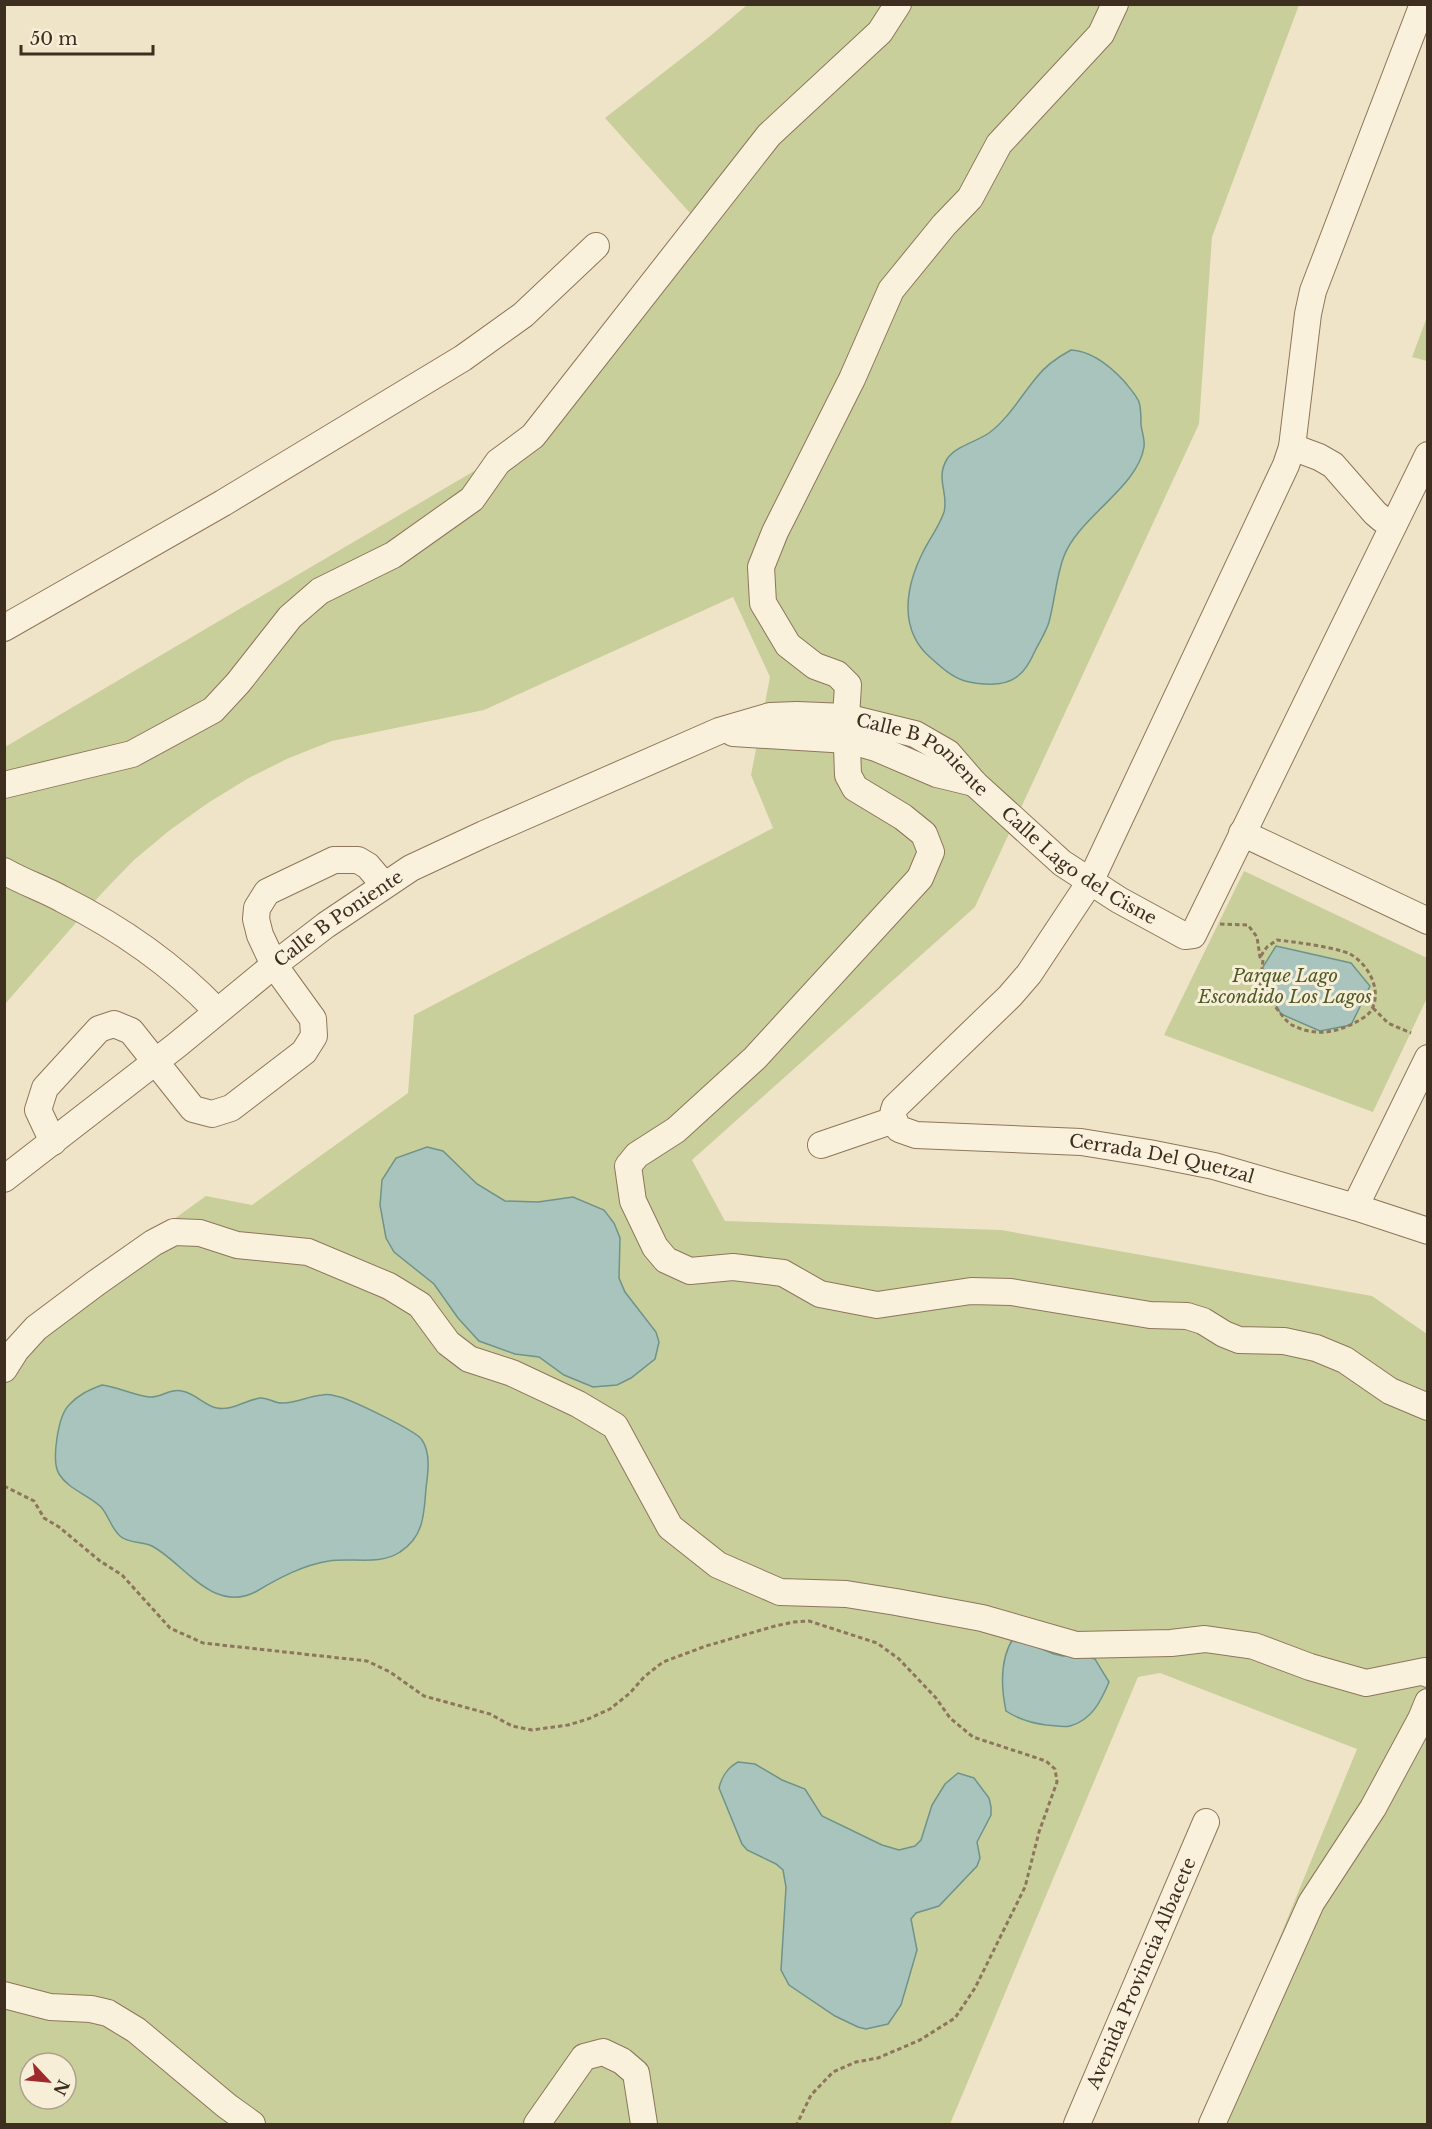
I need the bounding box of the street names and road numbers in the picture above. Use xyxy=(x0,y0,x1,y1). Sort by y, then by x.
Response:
street label: Calle B Poniente xyxy=(854,709,992,801)
street label: Calle Lago del Cisne xyxy=(997,802,1160,929)
street label: Calle B Poniente xyxy=(270,866,407,972)
street label: Cerrada Del Quetzal xyxy=(1069,1131,1257,1188)
street label: Avenida Provincia Albacete xyxy=(1082,1854,1201,2093)

